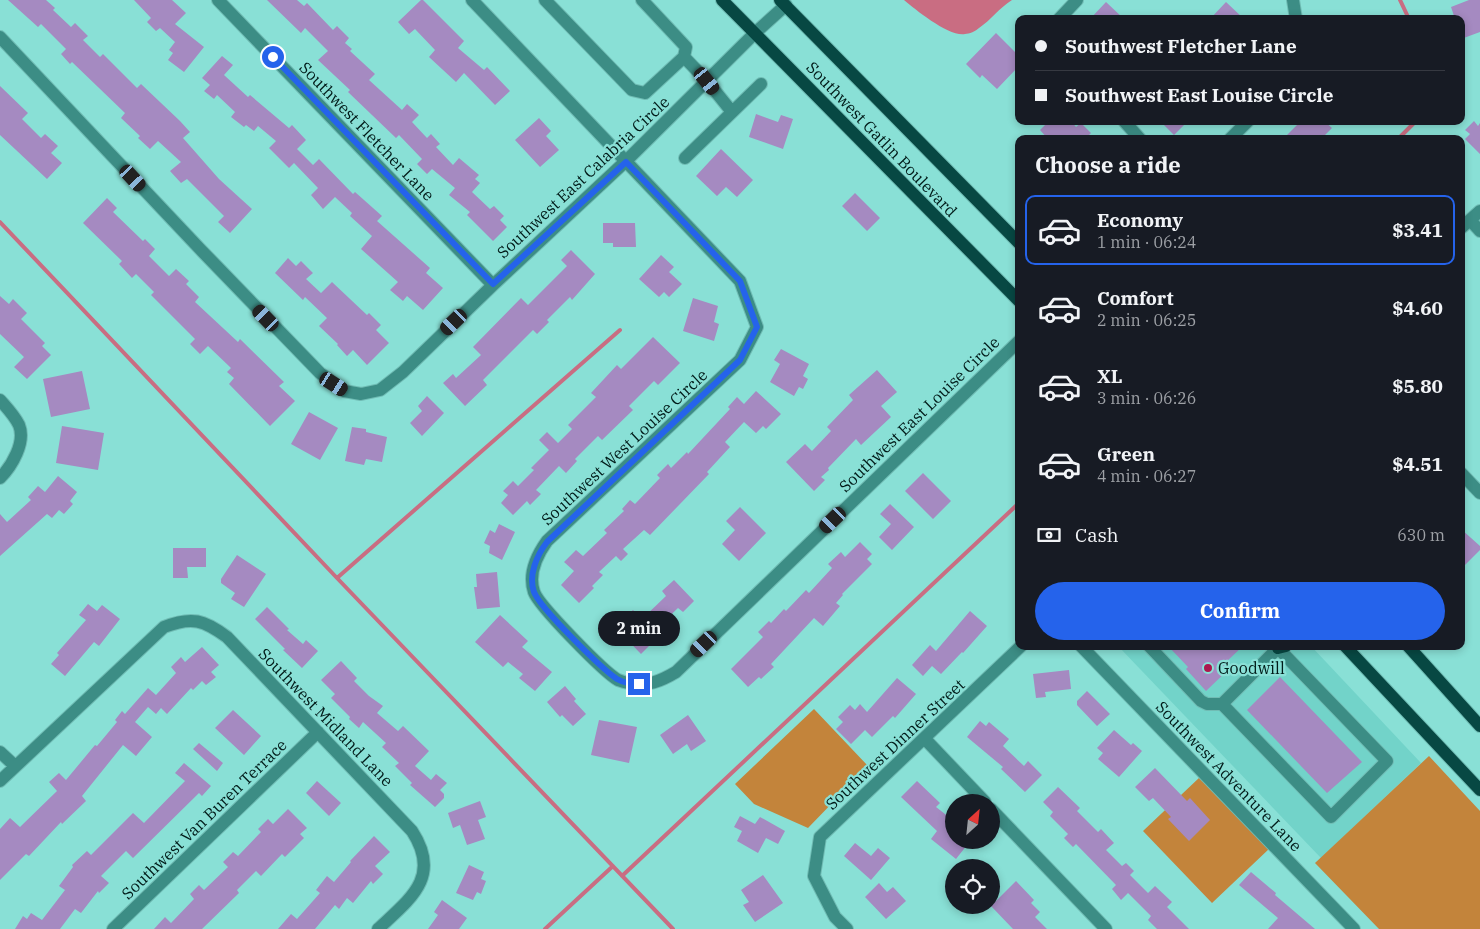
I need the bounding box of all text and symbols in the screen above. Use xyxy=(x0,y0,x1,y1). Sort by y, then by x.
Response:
text: Southwest Fletcher Lane xyxy=(1065,34,1297,58)
route start xyxy=(262,46,284,68)
street label: Southwest Fletcher Lane xyxy=(295,57,439,205)
street label: Southwest Gatlin Boulevard xyxy=(802,57,962,221)
car xyxy=(691,65,722,97)
text: Southwest East Louise Circle xyxy=(1065,83,1333,107)
street label: Southwest East Calabria Circle xyxy=(493,92,673,262)
text: Choose a ride xyxy=(1035,150,1181,179)
car xyxy=(117,162,148,194)
icon: car xyxy=(1037,208,1082,253)
text: Economy xyxy=(1097,208,1183,232)
text: $3.41 xyxy=(1392,218,1443,242)
text: 1 min · 06:24 xyxy=(1097,232,1196,252)
icon: car xyxy=(1037,286,1082,331)
text: Comfort xyxy=(1097,286,1174,310)
text: $4.60 xyxy=(1392,296,1443,320)
car xyxy=(250,302,281,334)
car xyxy=(437,306,470,338)
text: 2 min · 06:25 xyxy=(1097,310,1196,330)
street label: Southwest East Louise Circle xyxy=(835,332,1003,496)
icon: car xyxy=(1037,364,1082,409)
text: XL xyxy=(1097,364,1123,388)
street label: Southwest West Louise Circle xyxy=(537,365,711,529)
car xyxy=(317,370,350,398)
text: $5.80 xyxy=(1392,374,1443,398)
text: 3 min · 06:26 xyxy=(1097,388,1196,408)
icon: car xyxy=(1037,442,1082,487)
text: Green xyxy=(1097,442,1155,466)
text: $4.51 xyxy=(1392,452,1443,476)
text: 4 min · 06:27 xyxy=(1097,466,1196,486)
car xyxy=(816,504,849,536)
icon: cash xyxy=(1035,521,1063,549)
text: Cash xyxy=(1075,523,1119,547)
text: 630 m xyxy=(1397,525,1445,545)
button: Confirm xyxy=(1035,582,1445,640)
callout: 2 min xyxy=(598,612,680,646)
text: 2 min xyxy=(617,618,661,638)
car xyxy=(687,628,720,660)
street label: Southwest Midland Lane xyxy=(255,644,397,790)
place label: Goodwill xyxy=(1218,658,1285,678)
marker: Goodwill xyxy=(1202,662,1214,674)
route end xyxy=(628,673,650,695)
street label: Southwest Dinner Street xyxy=(821,674,969,814)
street label: Southwest Adventure Lane xyxy=(1152,697,1306,855)
street label: Southwest Van Buren Terrace xyxy=(117,735,291,903)
north arrow xyxy=(945,794,1000,849)
map controls xyxy=(945,794,1000,914)
button: locate xyxy=(945,859,1000,914)

